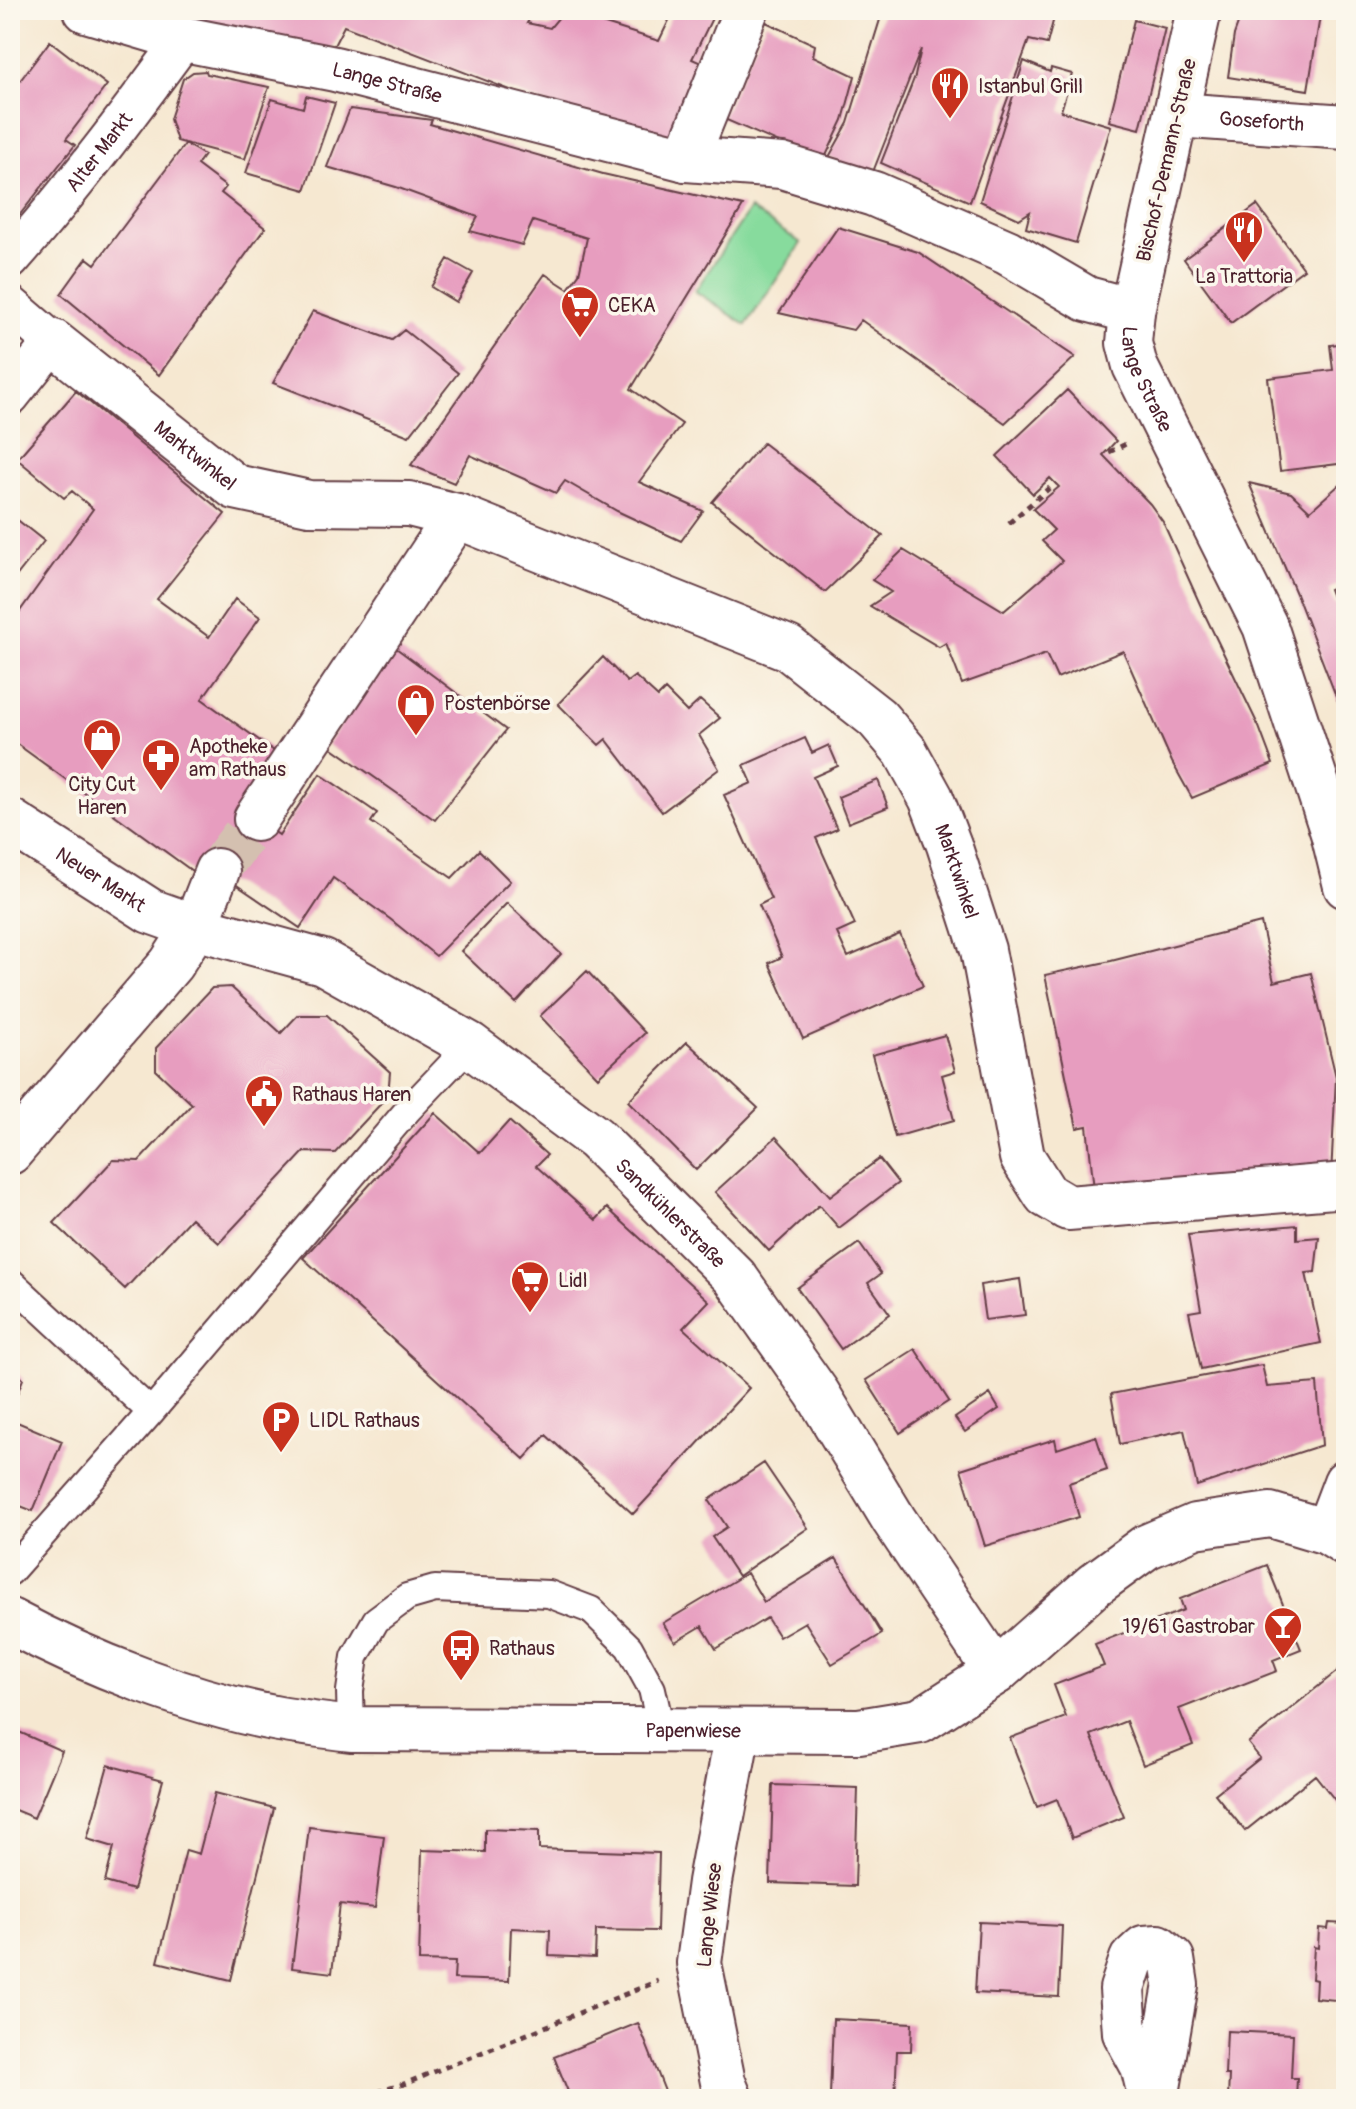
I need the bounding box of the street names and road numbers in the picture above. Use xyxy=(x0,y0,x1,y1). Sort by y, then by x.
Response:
street label: Bischof-Demann-Straße xyxy=(1131,56,1202,264)
street label: Lange Straße xyxy=(329,57,445,109)
street label: Goseforth xyxy=(1218,106,1305,137)
street label: Alter Markt xyxy=(60,107,139,197)
street label: Lange Straße xyxy=(1116,325,1178,436)
street label: Marktwinkel xyxy=(149,415,241,496)
street label: Marktwinkel xyxy=(929,820,984,922)
street label: Neuer Markt xyxy=(51,842,151,918)
street label: Sandkühlerstraße xyxy=(610,1153,731,1274)
street label: Papenwiese xyxy=(645,1718,741,1744)
street label: Lange Wiese xyxy=(692,1861,727,1969)

